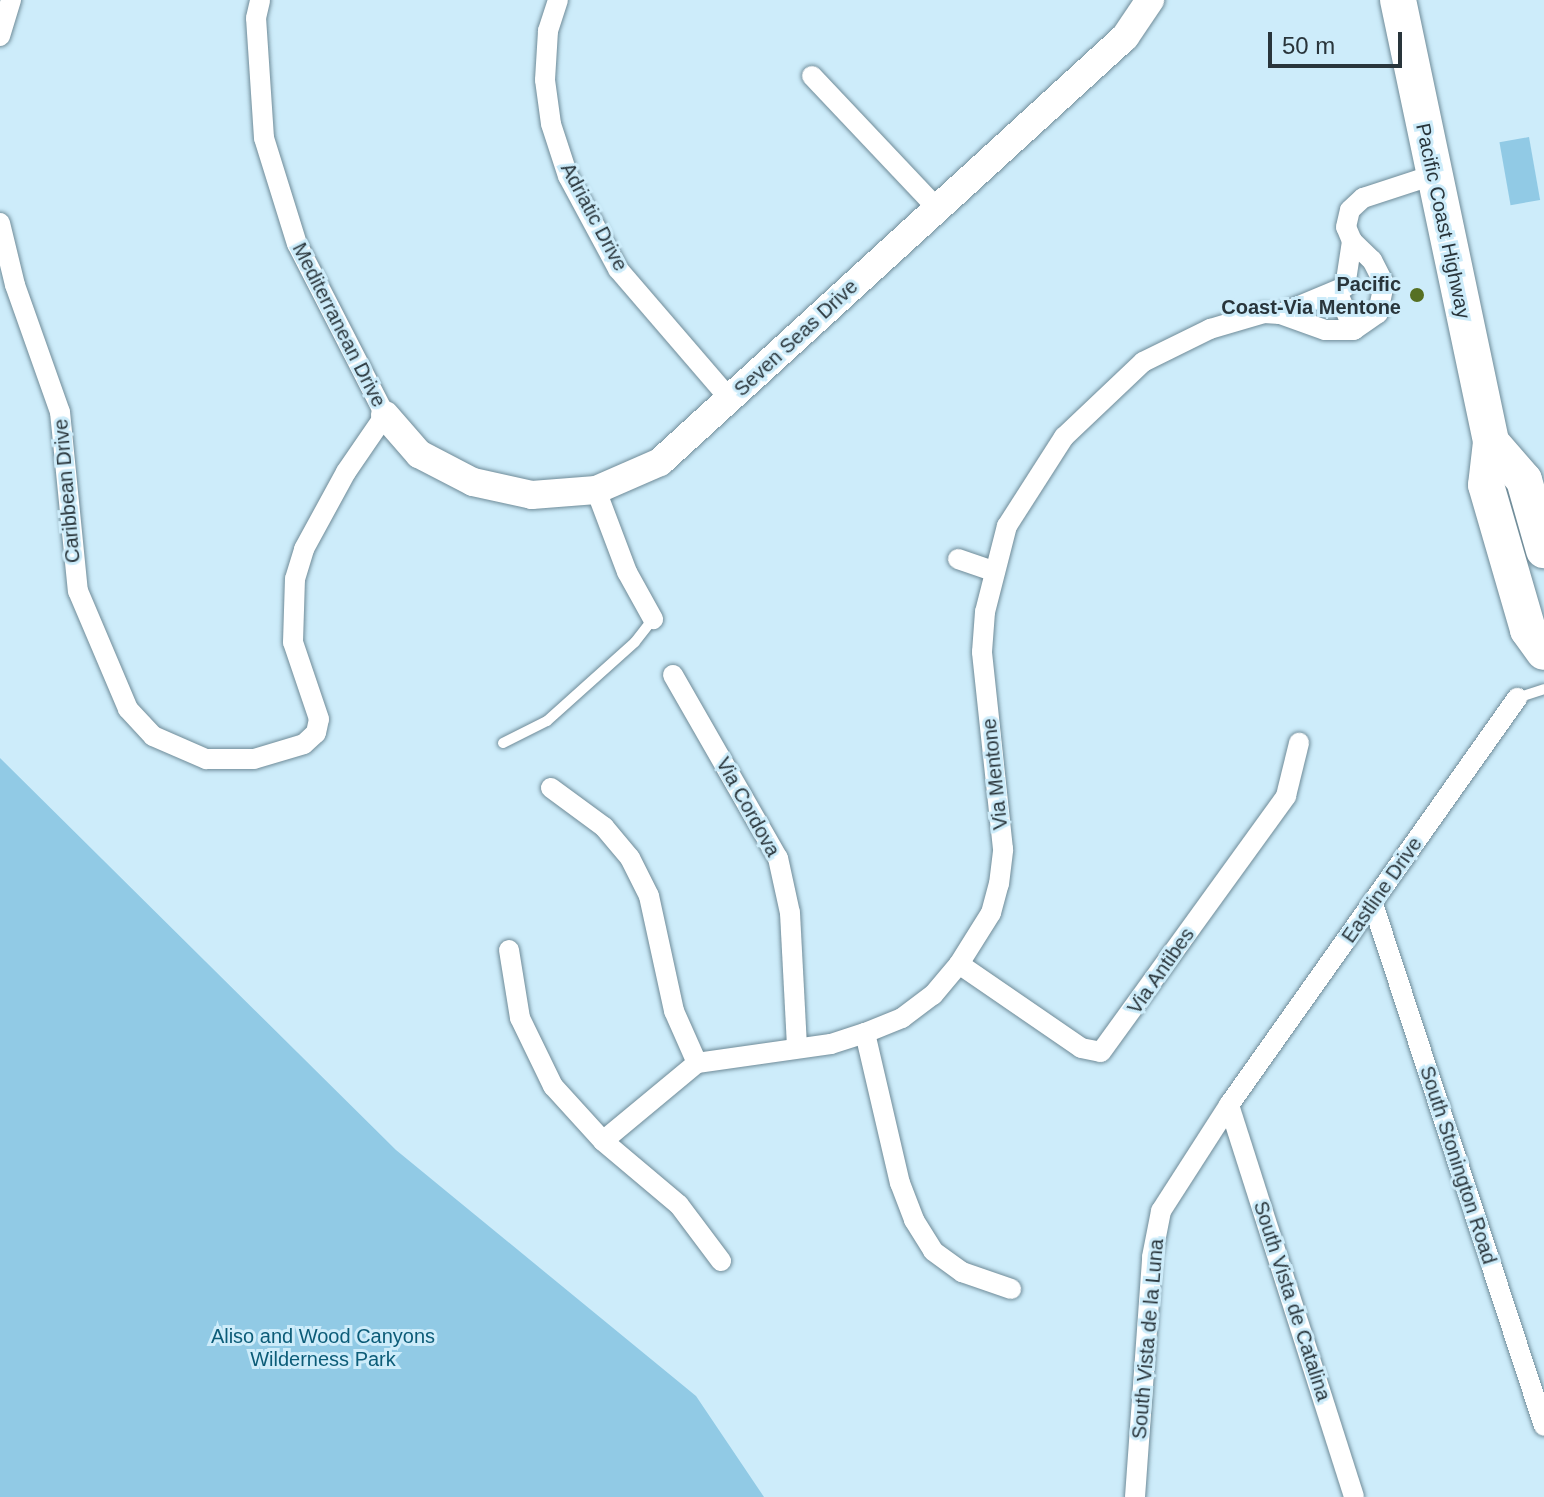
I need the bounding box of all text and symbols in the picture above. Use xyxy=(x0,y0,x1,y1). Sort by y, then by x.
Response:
scale bar xyxy=(1272,16,1406,66)
text: 50 m xyxy=(1282,32,1335,59)
street label: Pacific Coast Highway xyxy=(1411,121,1475,321)
street label: Adriatic Drive xyxy=(555,159,633,275)
street label: Mediterranean Drive xyxy=(287,239,391,411)
place label: Pacific Coast-Via Mentone xyxy=(1221,272,1401,319)
street label: Seven Seas Drive xyxy=(729,275,863,401)
marker: Pacific Coast-Via Mentone xyxy=(1408,286,1426,304)
street label: Caribbean Drive xyxy=(49,418,85,564)
street label: Via Mentone xyxy=(977,717,1013,831)
street label: Via Cordova xyxy=(711,753,785,861)
street label: Eastline Drive xyxy=(1337,833,1427,947)
street label: Via Antibes xyxy=(1122,923,1200,1019)
street label: South Stonington Road xyxy=(1415,1063,1501,1267)
street label: South Vista de Catalina xyxy=(1248,1198,1336,1404)
street label: South Vista de la Luna xyxy=(1127,1238,1169,1440)
park label: Aliso and Wood Canyons Wilderness Park xyxy=(211,1325,435,1372)

